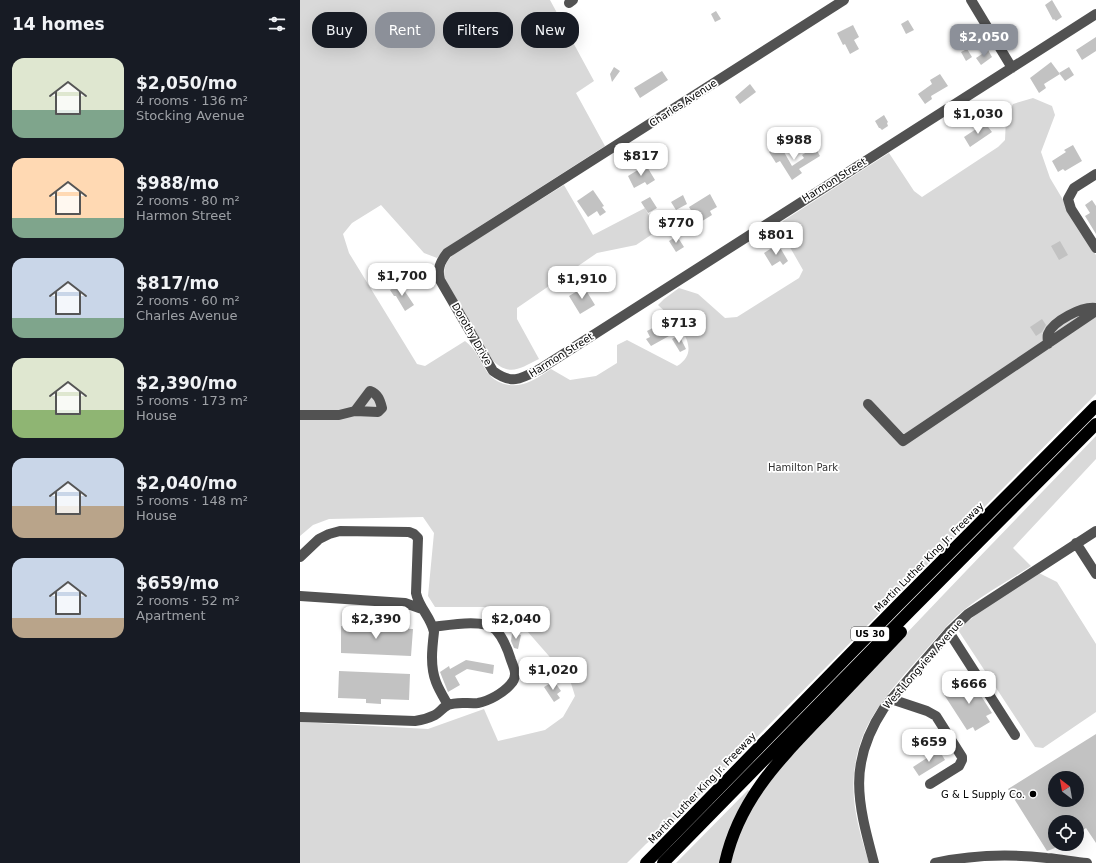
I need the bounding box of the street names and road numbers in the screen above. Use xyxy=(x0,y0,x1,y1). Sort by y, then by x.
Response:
street label: Charles Avenue xyxy=(647,77,719,129)
street label: Harmon Street xyxy=(800,156,868,204)
street label: Dorothy Drive xyxy=(450,301,494,367)
street label: Harmon Street xyxy=(527,331,595,379)
street label: Martin Luther King Jr. Freeway xyxy=(872,500,986,614)
street label: West Longview Avenue xyxy=(881,617,965,711)
road number: US 30 xyxy=(851,627,889,641)
street label: Martin Luther King Jr. Freeway xyxy=(646,730,758,846)

